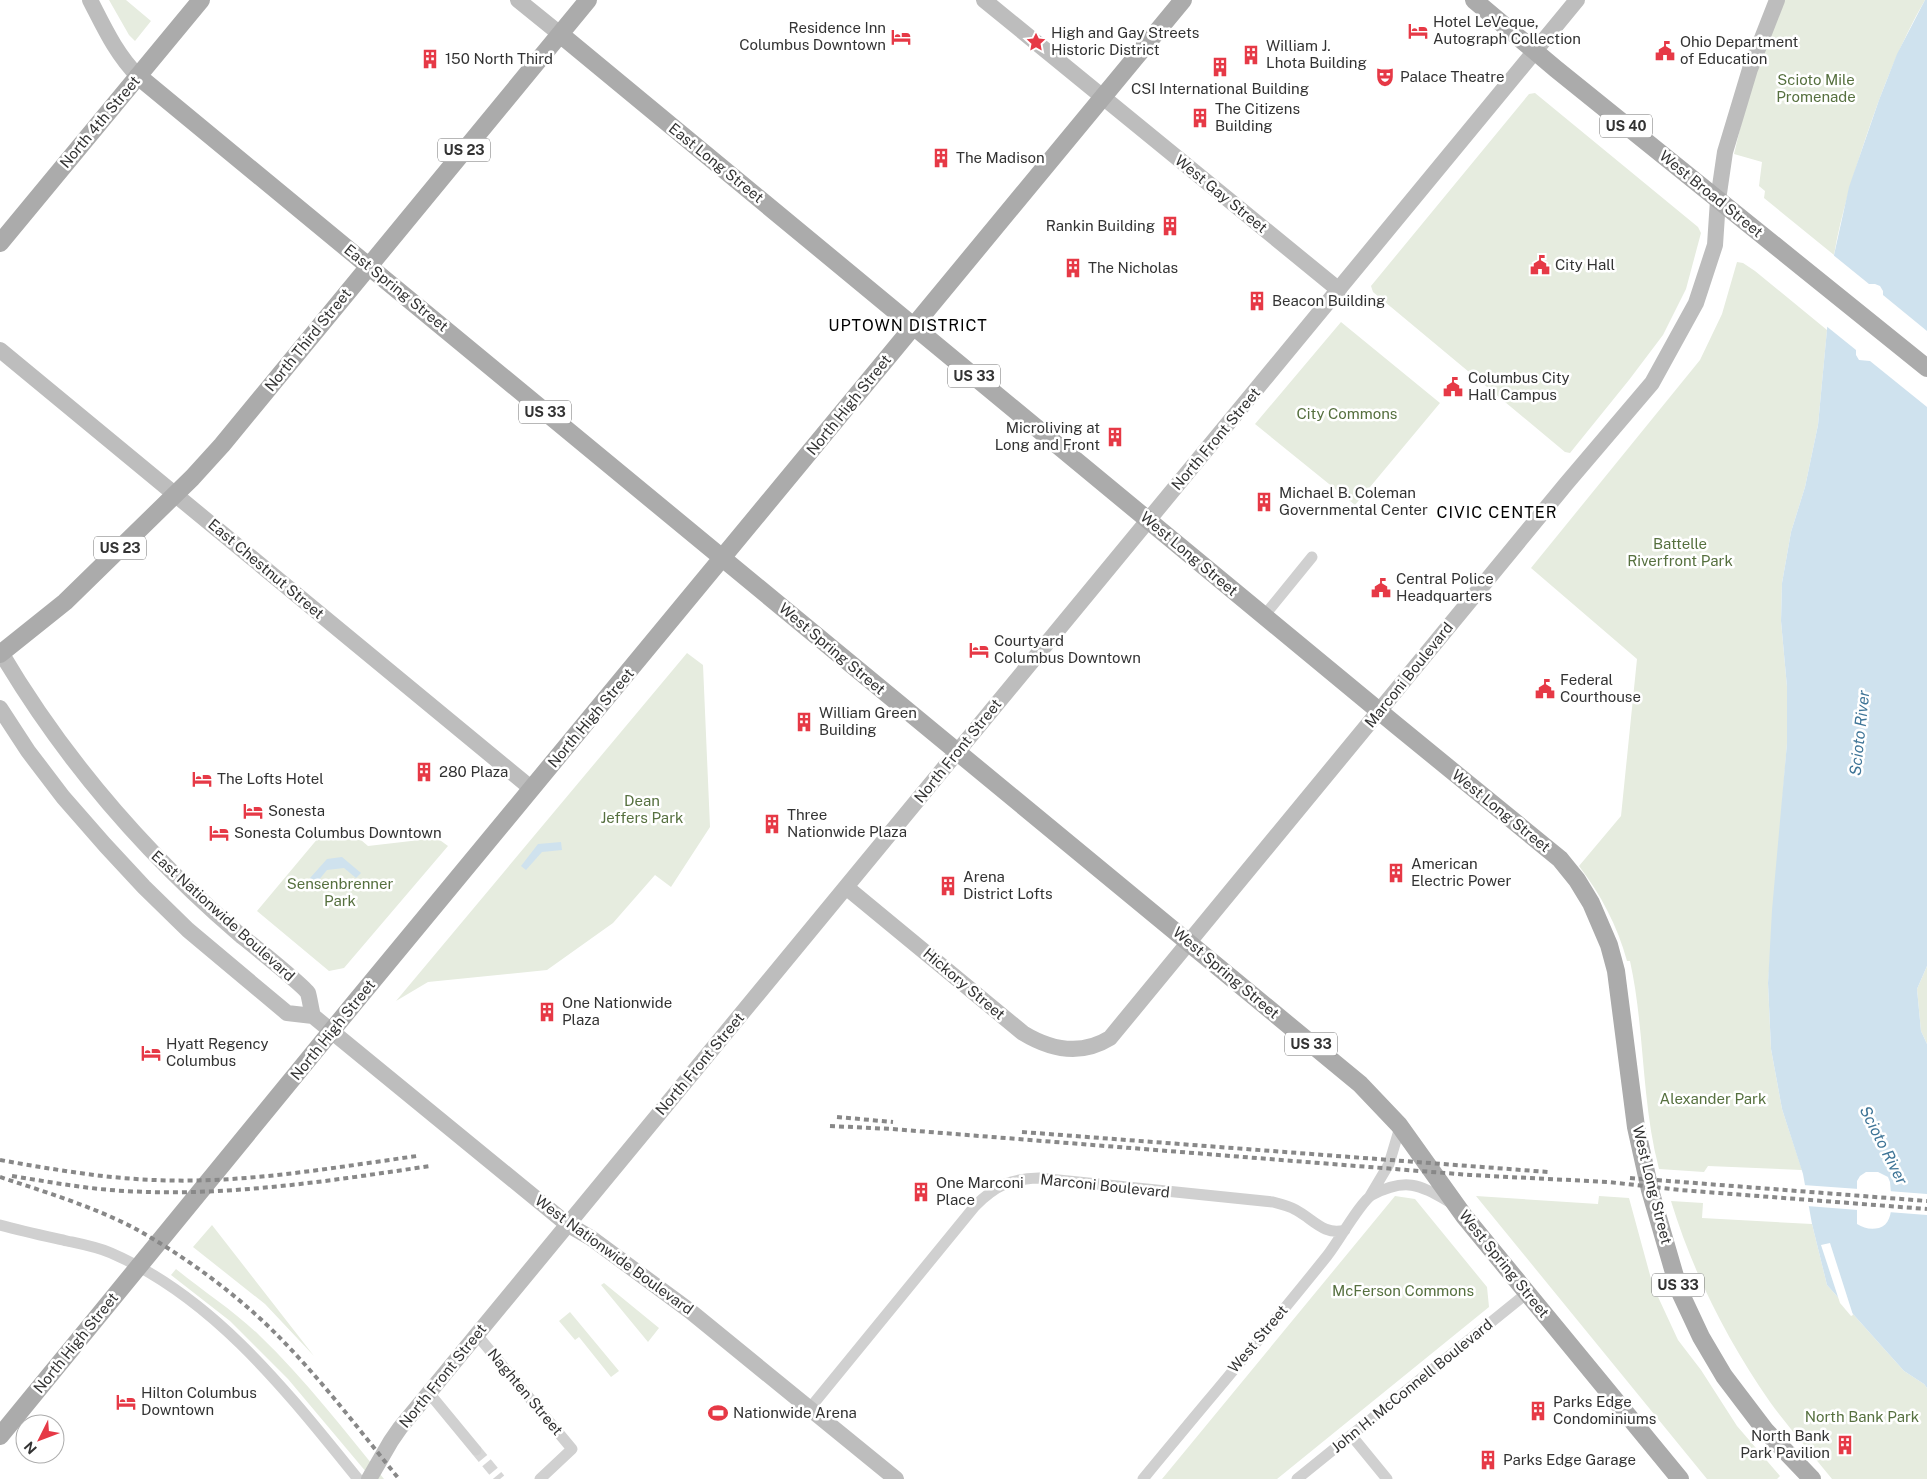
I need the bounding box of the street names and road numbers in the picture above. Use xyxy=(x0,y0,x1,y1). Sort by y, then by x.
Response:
street label: North 4th Street xyxy=(56,72,143,171)
road number: US 40 xyxy=(1600,114,1652,138)
street label: East Long Street xyxy=(666,119,767,206)
road number: US 23 xyxy=(438,138,490,162)
street label: West Broad Street xyxy=(1656,147,1766,241)
street label: West Gay Street xyxy=(1172,151,1271,236)
street label: East Spring Street xyxy=(341,241,452,335)
street label: North Third Street xyxy=(261,285,354,394)
street label: North High Street xyxy=(803,351,894,458)
road number: US 33 xyxy=(948,364,1000,388)
street label: North Front Street xyxy=(1168,384,1263,493)
road number: US 33 xyxy=(519,401,571,424)
street label: West Long Street xyxy=(1137,508,1241,599)
street label: East Chestnut Street xyxy=(205,515,328,622)
road number: US 23 xyxy=(94,536,146,560)
street label: West Spring Street xyxy=(776,599,889,698)
street label: Marconi Boulevard xyxy=(1361,619,1456,731)
street label: North High Street xyxy=(544,665,637,771)
street label: North Front Street xyxy=(911,695,1005,806)
street label: West Long Street xyxy=(1449,766,1554,855)
street label: East Nationwide Boulevard xyxy=(148,847,298,984)
street label: West Spring Street xyxy=(1170,923,1283,1022)
street label: Hickory Street xyxy=(920,945,1009,1023)
street label: North High Street xyxy=(287,976,378,1083)
street label: North Front Street xyxy=(652,1009,747,1118)
road number: US 33 xyxy=(1285,1032,1337,1056)
street label: West Long Street xyxy=(1630,1124,1675,1246)
street label: Marconi Boulevard xyxy=(1039,1170,1171,1201)
street label: West Nationwide Boulevard xyxy=(532,1191,697,1318)
street label: West Spring Street xyxy=(1456,1207,1553,1321)
road number: US 33 xyxy=(1652,1274,1704,1296)
street label: North High Street xyxy=(30,1289,121,1396)
street label: West Street xyxy=(1224,1301,1291,1376)
street label: John H. McConnell Boulevard xyxy=(1328,1315,1496,1456)
street label: North Front Street xyxy=(396,1320,490,1431)
street label: Naghten Street xyxy=(484,1345,567,1438)

